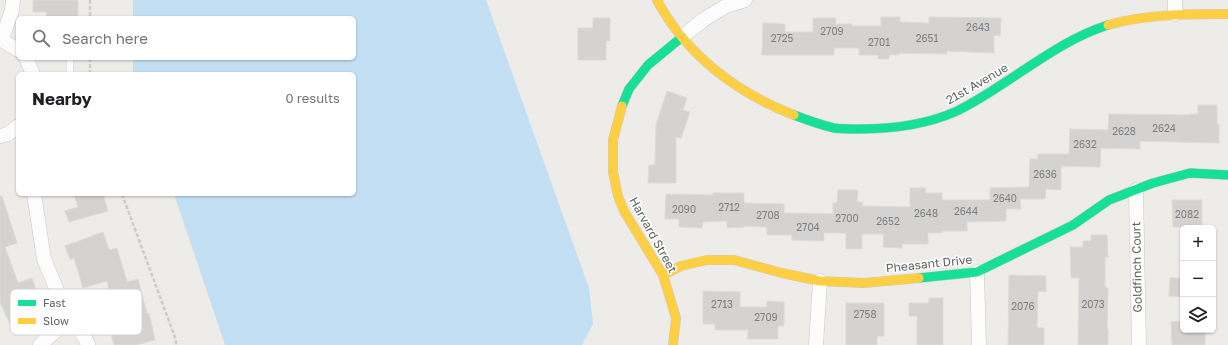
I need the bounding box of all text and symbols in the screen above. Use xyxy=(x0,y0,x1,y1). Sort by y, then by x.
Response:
search box xyxy=(16,16,356,60)
house number: 2643 xyxy=(966,21,990,33)
house number: 2709 xyxy=(820,25,844,37)
icon: search xyxy=(30,27,52,49)
text: Search here xyxy=(62,29,148,47)
house number: 2725 xyxy=(771,32,794,44)
house number: 2651 xyxy=(916,32,938,44)
house number: 2701 xyxy=(868,36,890,48)
street label: 21st Avenue xyxy=(943,60,1011,107)
text: Nearby xyxy=(32,88,92,109)
text: 0 results xyxy=(285,90,340,106)
house number: 2624 xyxy=(1152,122,1176,134)
house number: 2628 xyxy=(1112,125,1136,137)
house number: 2632 xyxy=(1073,138,1097,150)
house number: 2636 xyxy=(1033,168,1057,180)
house number: 2640 xyxy=(993,192,1017,204)
street label: Harvard Street xyxy=(626,194,681,276)
house number: 2712 xyxy=(718,201,740,213)
house number: 2090 xyxy=(672,203,696,215)
house number: 2644 xyxy=(954,205,978,217)
house number: 2648 xyxy=(914,207,938,219)
house number: 2082 xyxy=(1175,208,1199,220)
house number: 2708 xyxy=(756,209,780,221)
house number: 2700 xyxy=(835,212,859,224)
house number: 2652 xyxy=(876,215,900,227)
house number: 2704 xyxy=(796,221,820,233)
street label: Goldfinch Court xyxy=(1128,221,1145,313)
map controls xyxy=(1180,225,1216,333)
button: + xyxy=(1180,225,1216,261)
street label: Pheasant Drive xyxy=(885,251,973,276)
button: − xyxy=(1180,261,1216,297)
legend xyxy=(10,289,142,335)
text: Fast xyxy=(43,296,66,309)
button: layers xyxy=(1180,297,1216,333)
house number: 2713 xyxy=(711,298,733,310)
house number: 2073 xyxy=(1081,298,1105,310)
house number: 2076 xyxy=(1011,300,1035,312)
house number: 2758 xyxy=(854,308,877,320)
house number: 2709 xyxy=(754,311,778,323)
text: Slow xyxy=(43,314,69,327)

